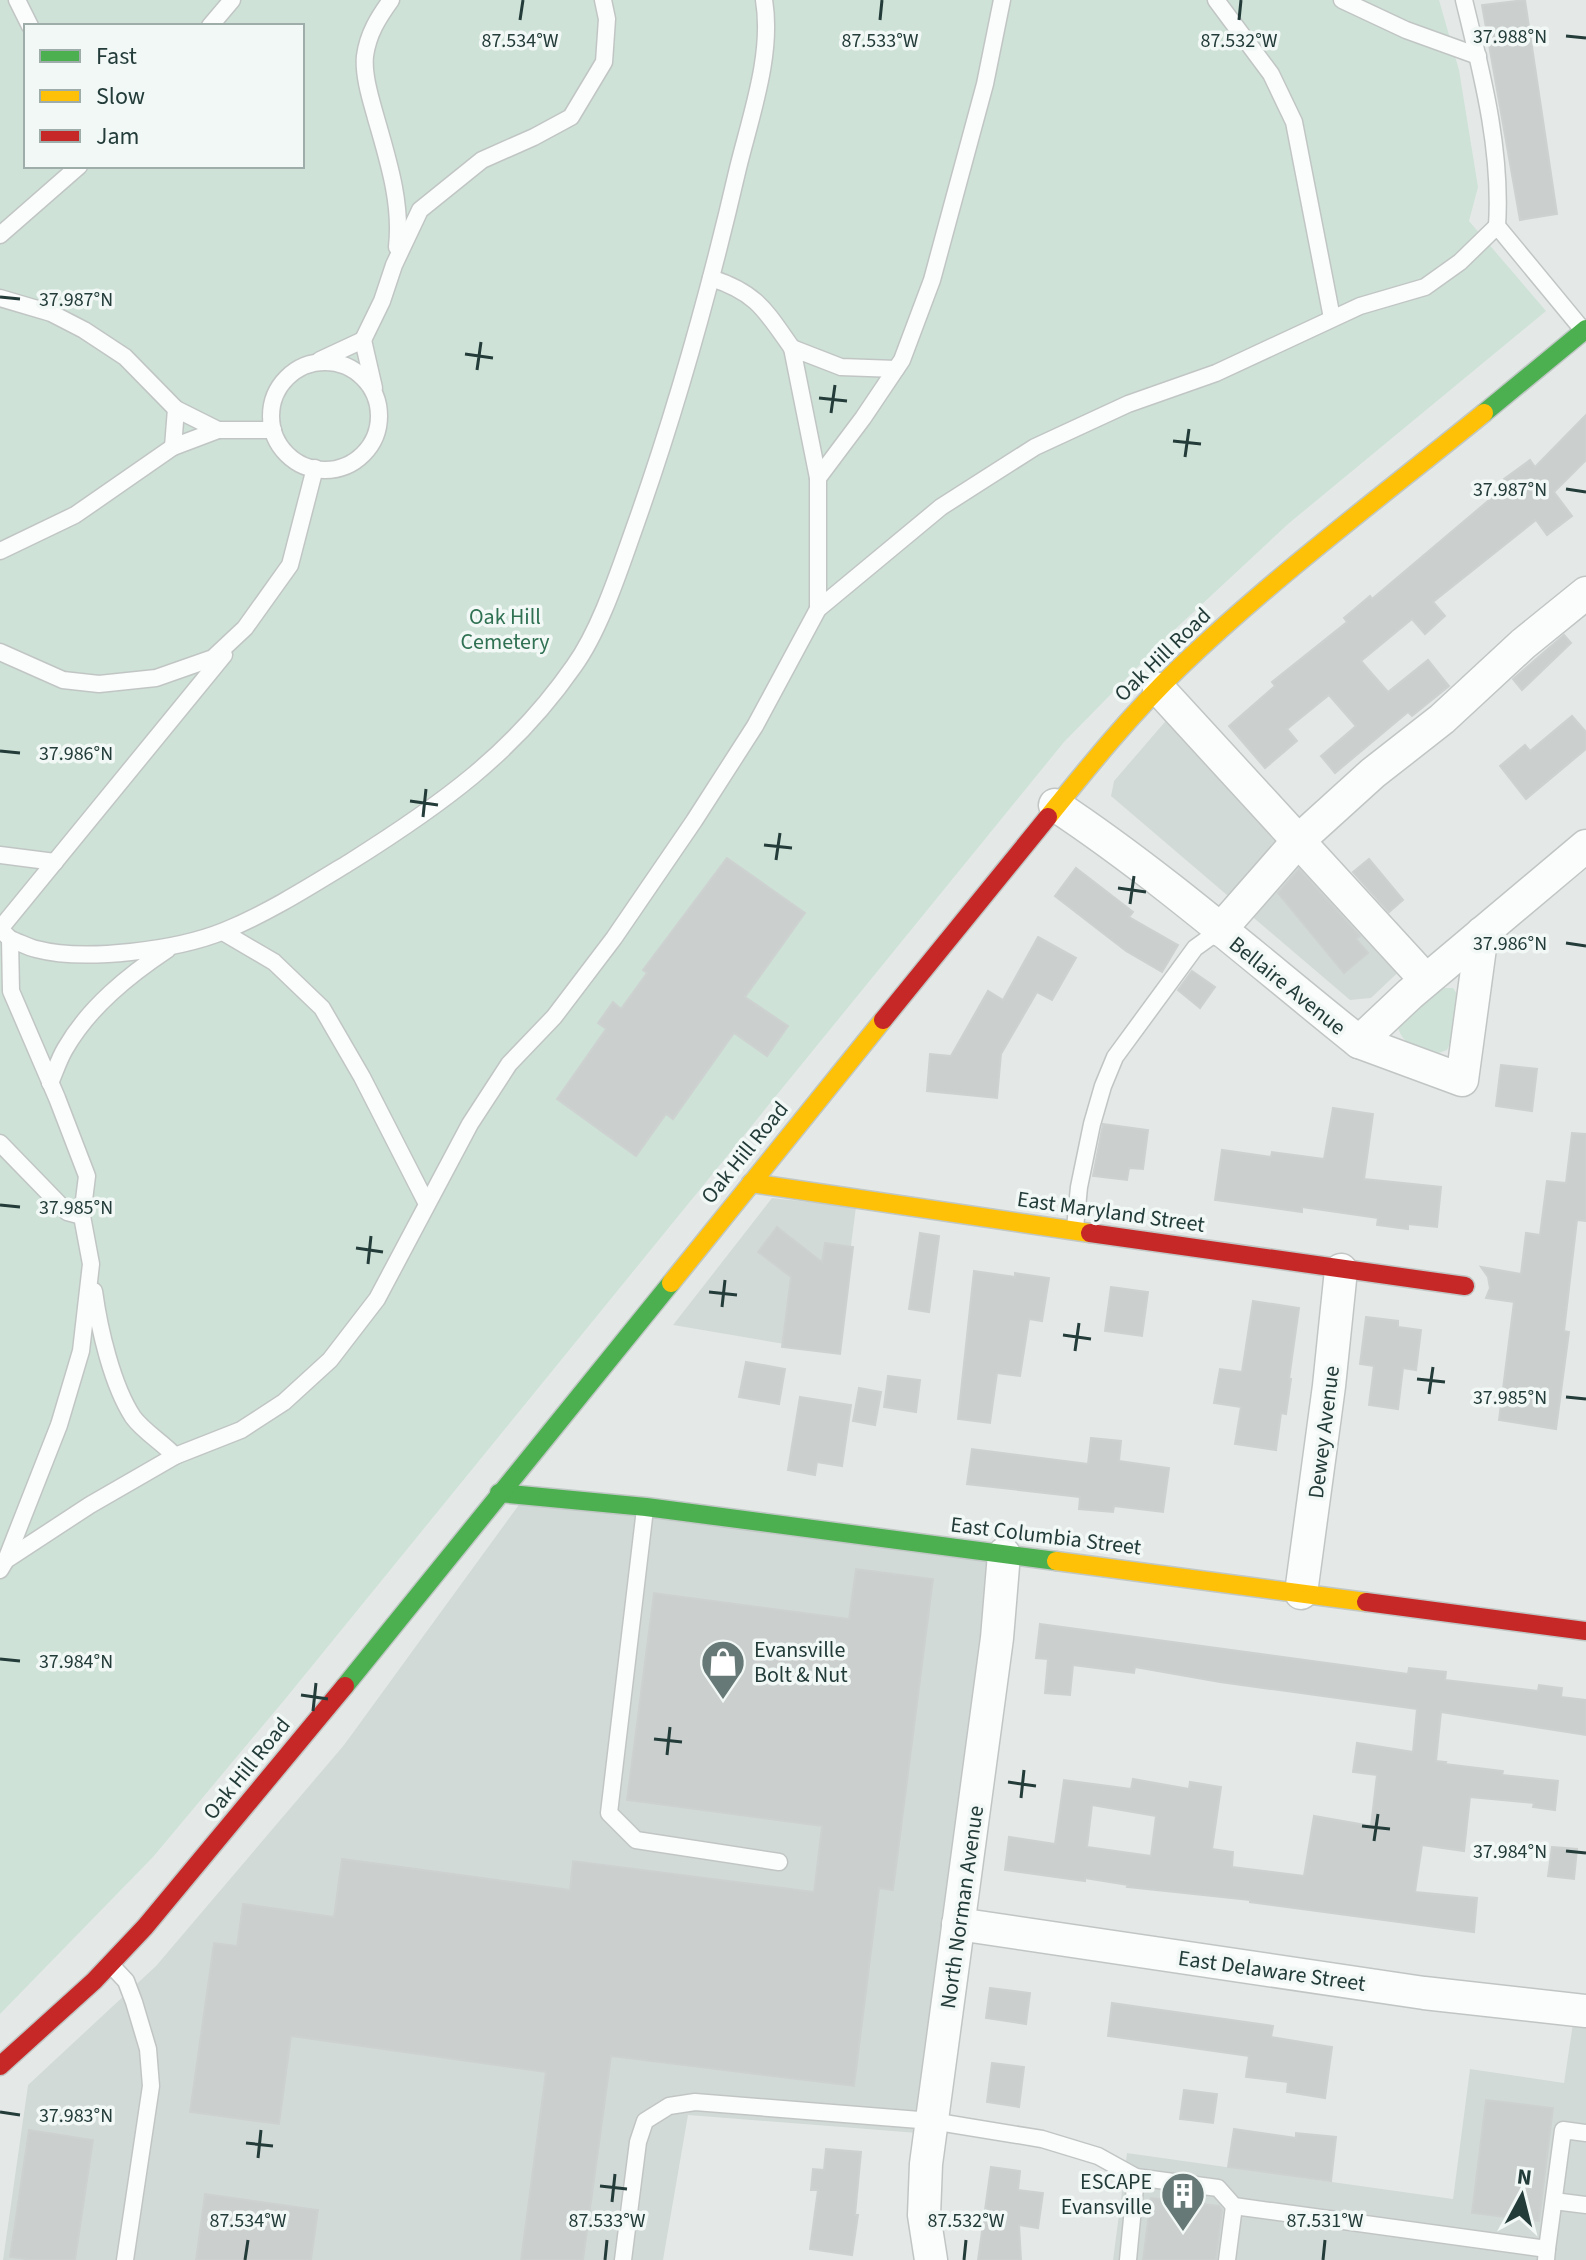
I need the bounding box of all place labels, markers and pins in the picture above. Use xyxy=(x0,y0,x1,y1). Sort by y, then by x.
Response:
place label: Evansville Bolt & Nut xyxy=(754,1634,848,1691)
shop icon: Evansville Bolt & Nut xyxy=(699,1638,747,1701)
place label: ESCAPE Evansville xyxy=(1061,2166,1152,2223)
building icon: ESCAPE Evansville xyxy=(1159,2170,1207,2233)

